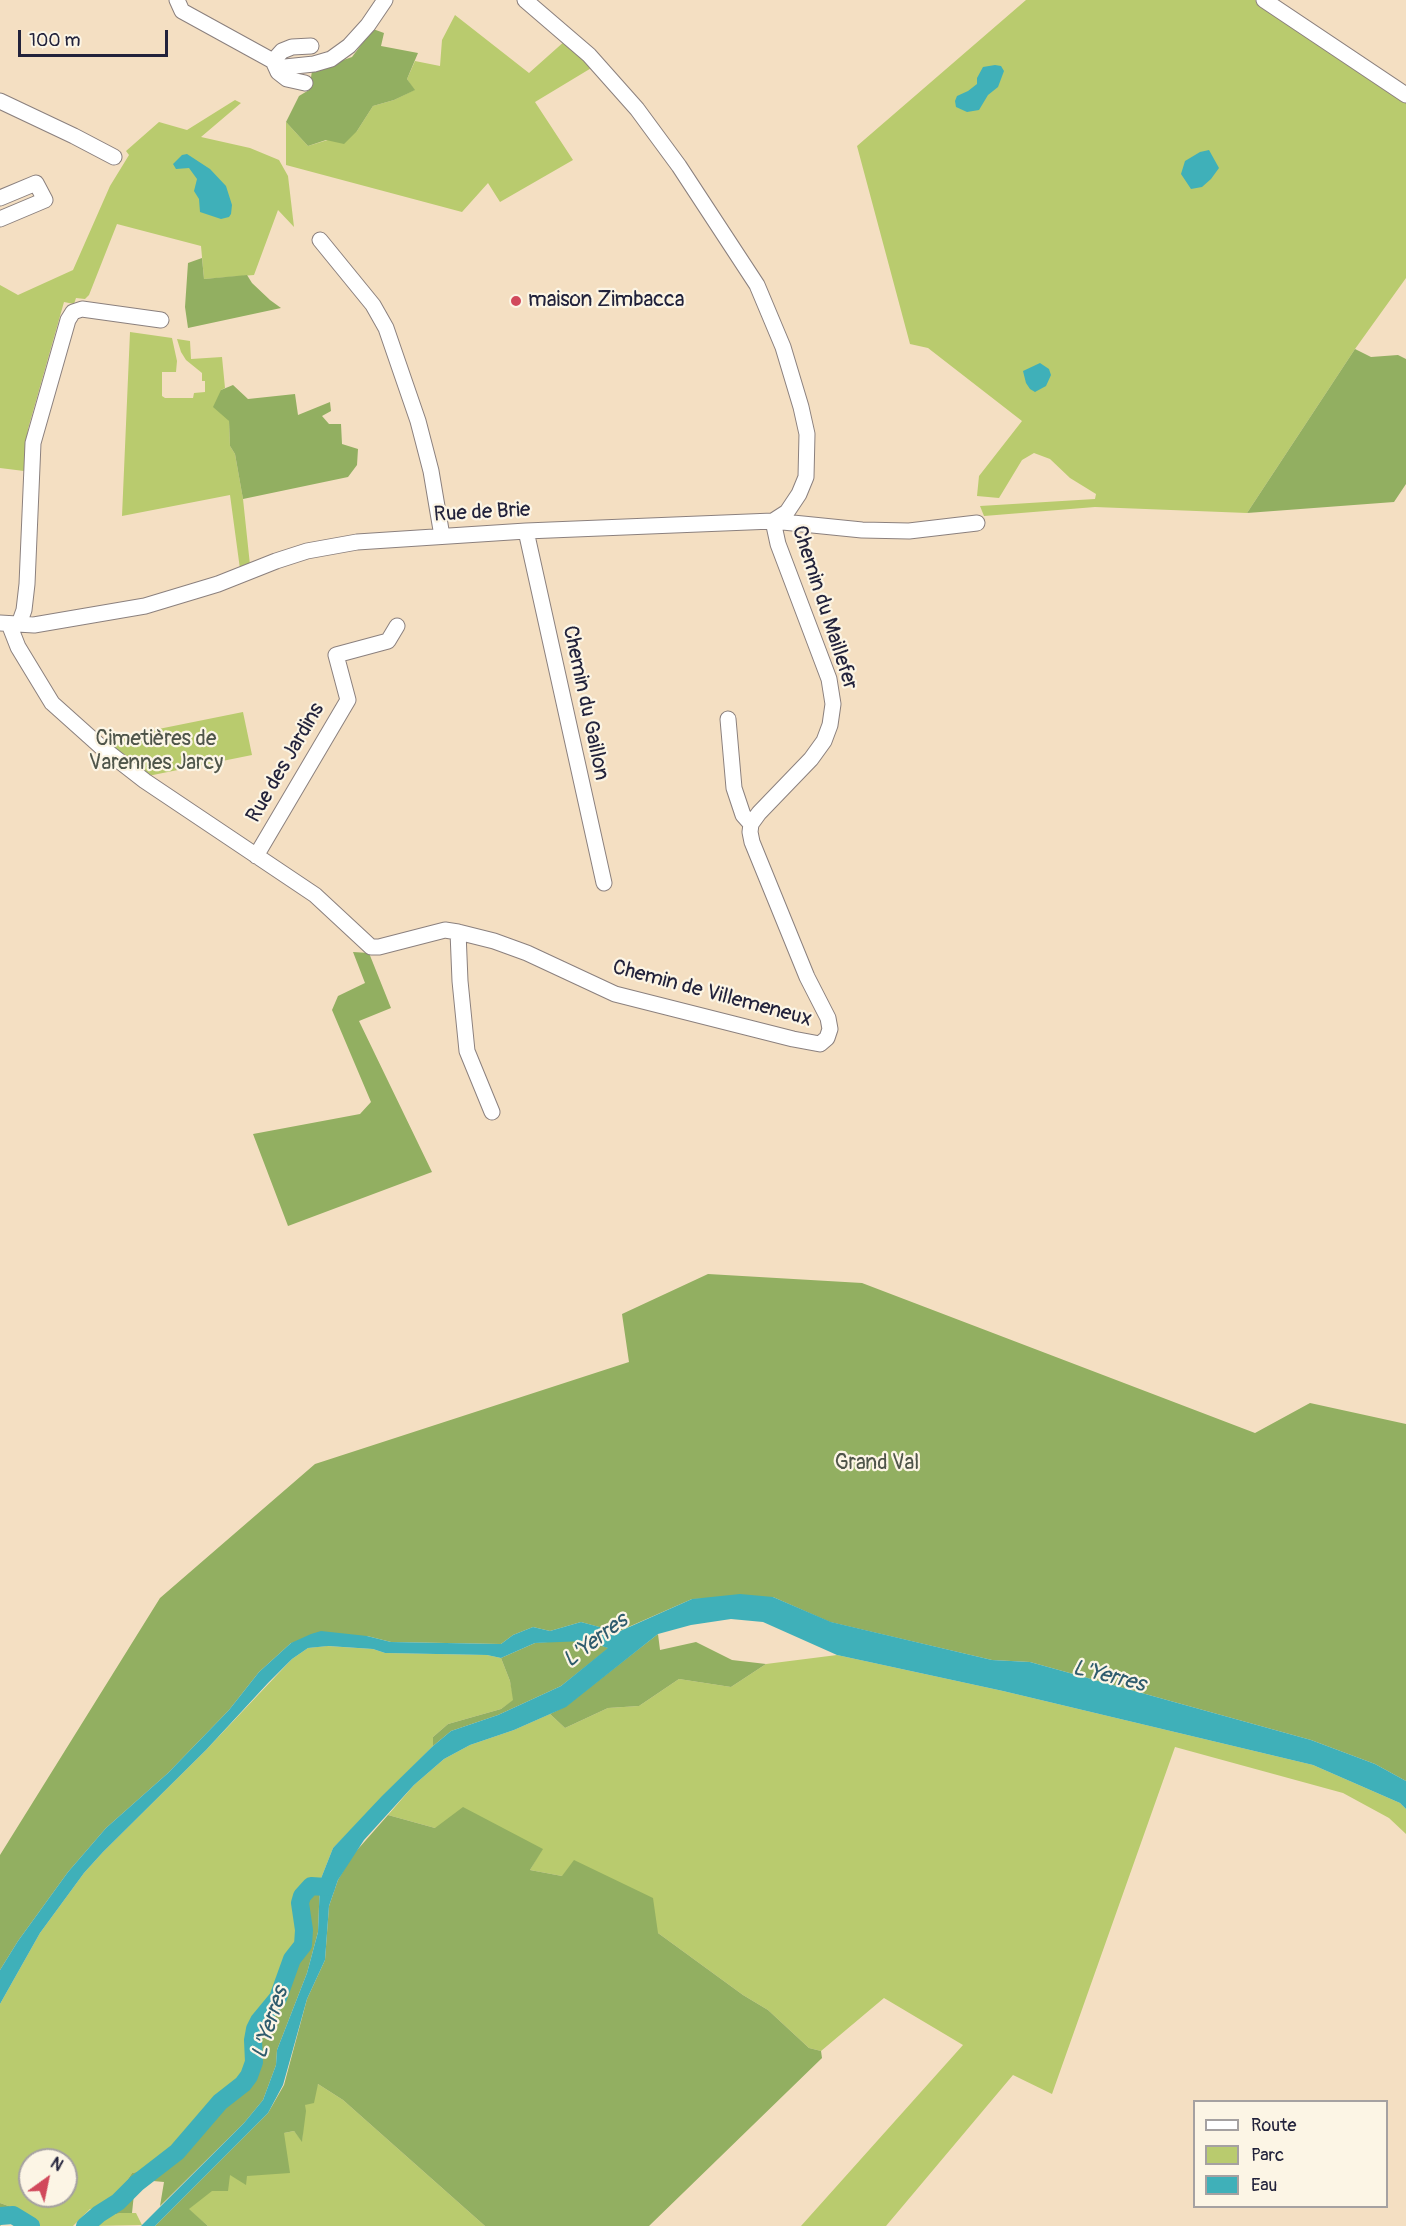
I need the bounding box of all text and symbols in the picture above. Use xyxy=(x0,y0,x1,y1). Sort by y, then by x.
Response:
scale bar xyxy=(21,18,171,56)
text: 100 m xyxy=(29,29,81,52)
place label: maison Zimbacca xyxy=(528,288,684,314)
marker: maison Zimbacca xyxy=(509,294,523,308)
street label: Rue de Brie xyxy=(433,498,531,528)
street label: Chemin du Maillefer xyxy=(786,523,862,693)
street label: Chemin du Gaillon xyxy=(556,623,614,783)
street label: Rue des Jardins xyxy=(242,699,330,827)
park label: Cimetières de Varennes Jarcy xyxy=(89,727,223,777)
street label: Chemin de Villemeneux xyxy=(610,955,814,1033)
park label: Grand Val xyxy=(835,1451,919,1477)
water label: L'Yerres xyxy=(559,1608,633,1674)
water label: L'Yerres xyxy=(1070,1655,1148,1699)
water label: L'Yerres xyxy=(247,1984,295,2062)
legend xyxy=(1193,2100,1388,2208)
text: Route xyxy=(1251,2114,1296,2137)
text: Parc xyxy=(1251,2144,1284,2167)
north arrow xyxy=(18,2148,78,2208)
text: N xyxy=(47,2153,67,2176)
text: Eau xyxy=(1251,2174,1277,2197)

